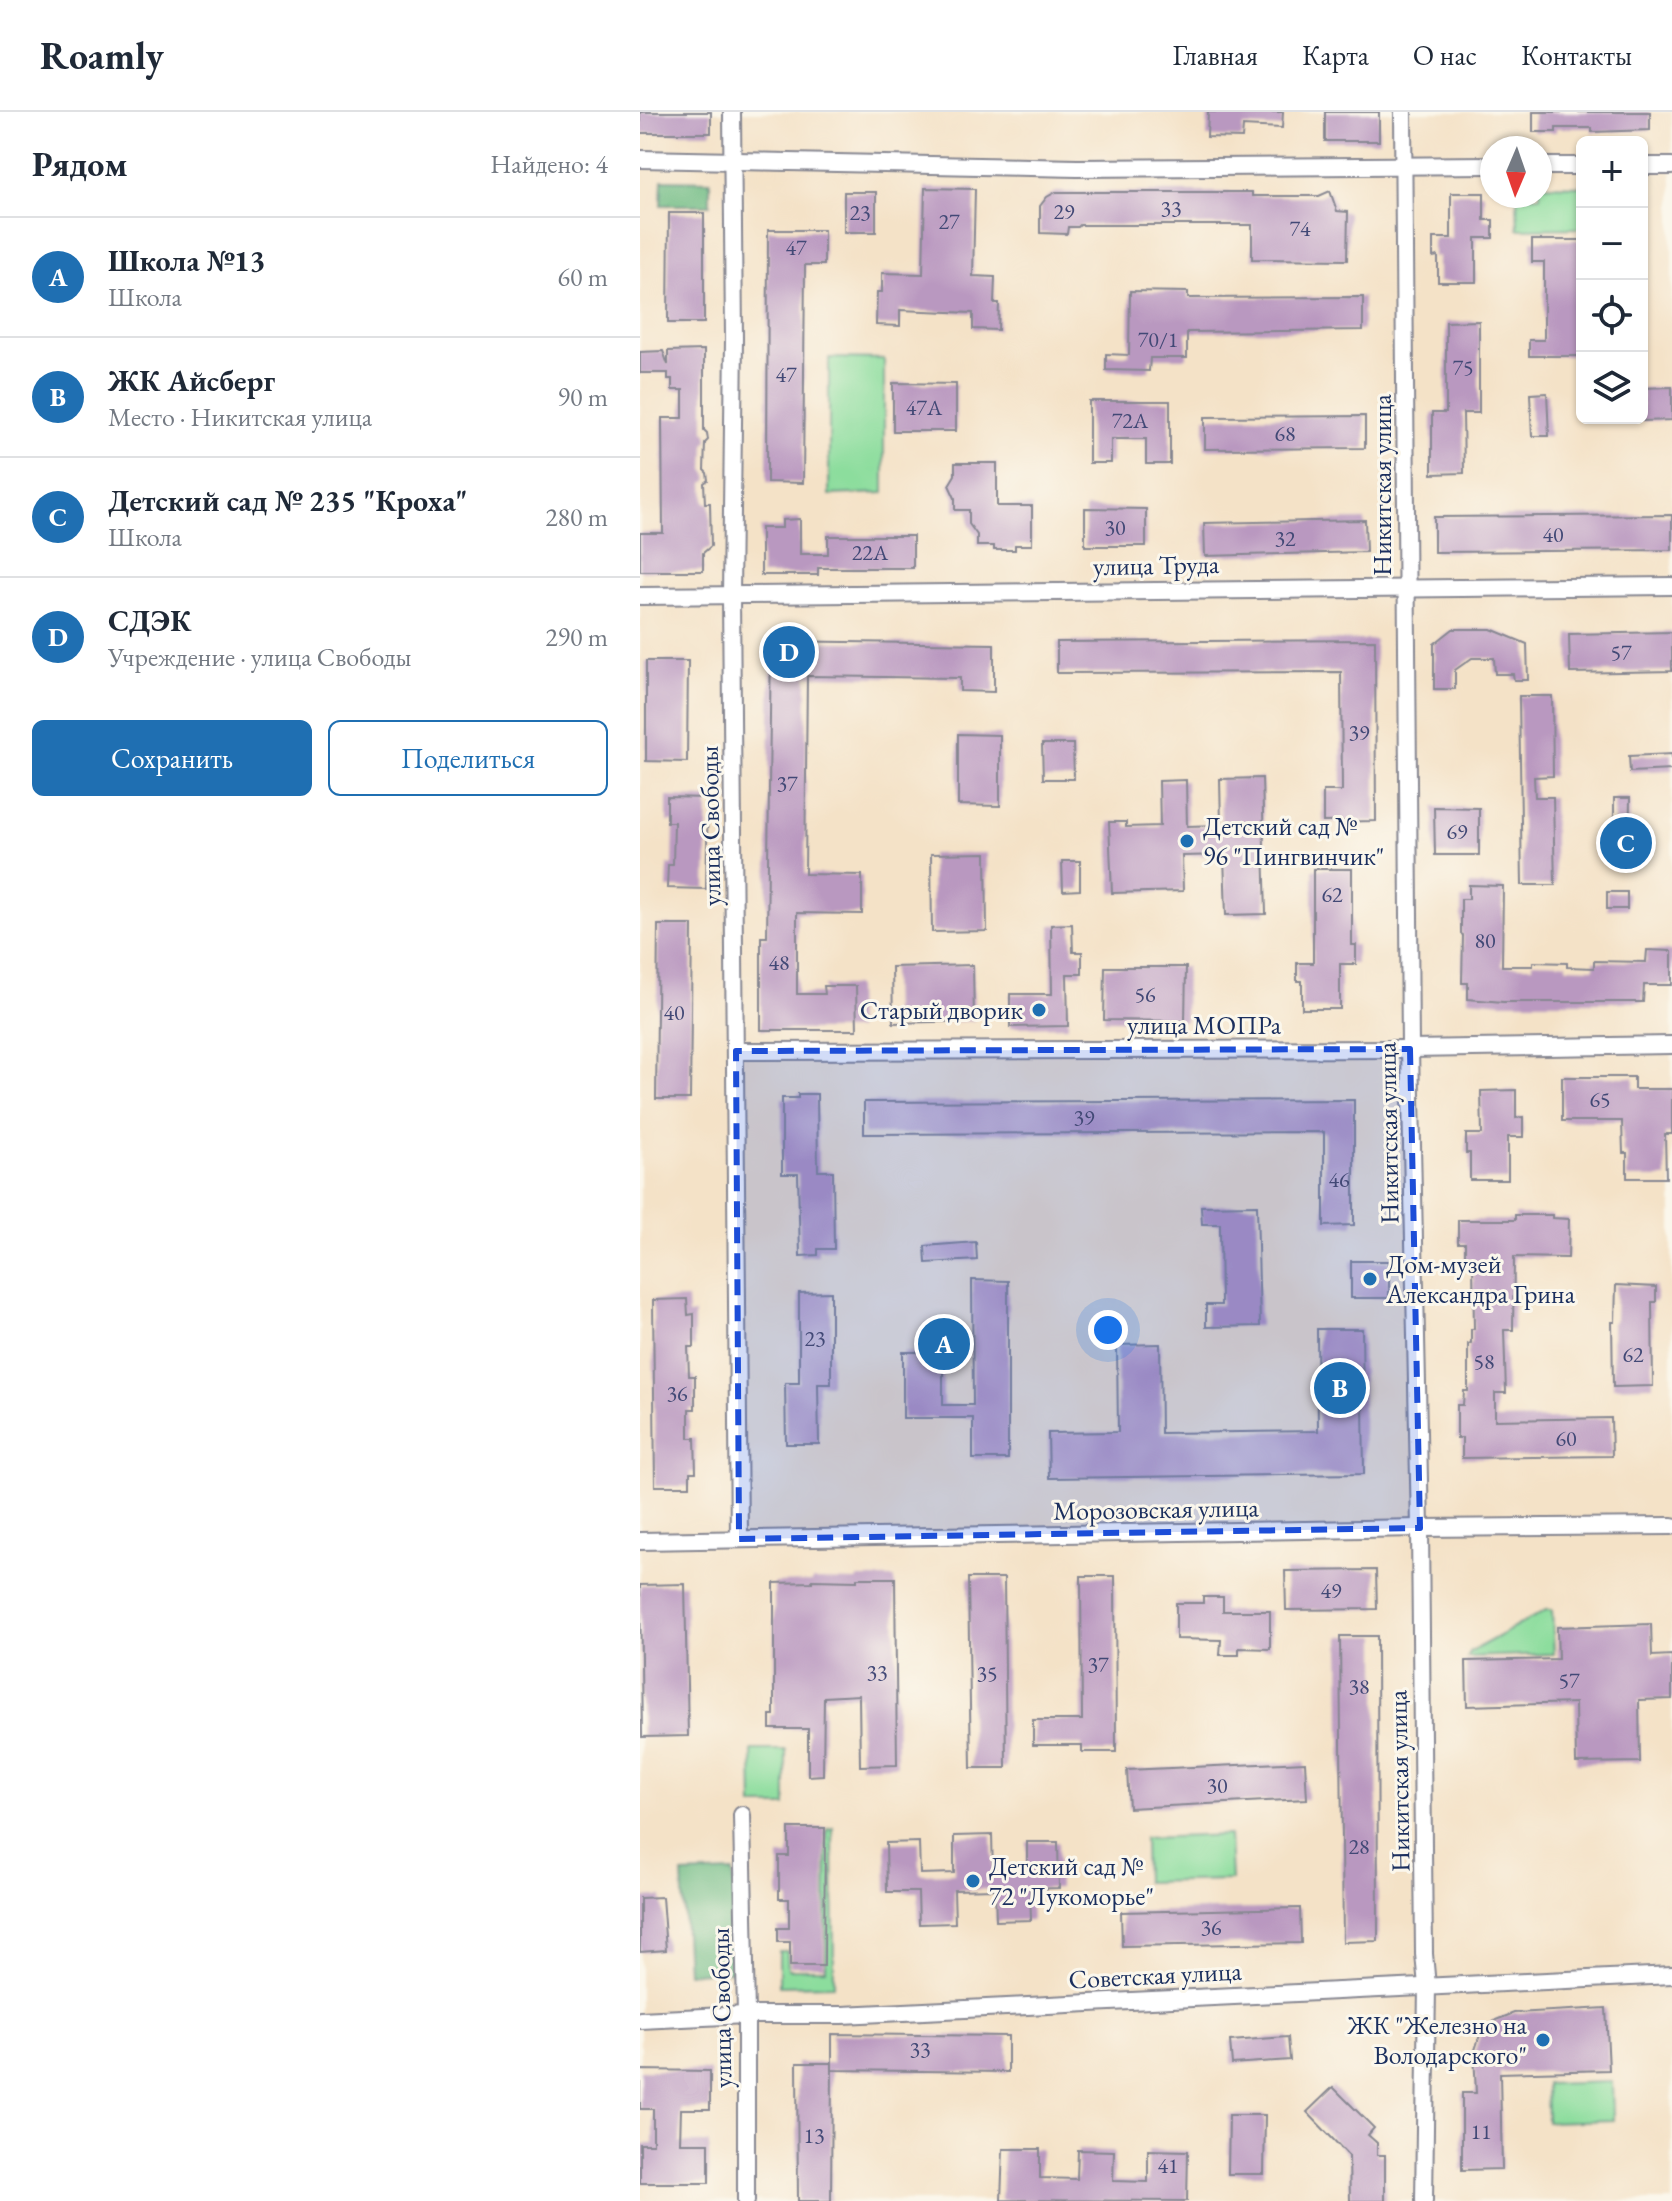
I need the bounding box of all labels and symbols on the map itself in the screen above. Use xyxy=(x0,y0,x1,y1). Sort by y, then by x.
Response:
north arrow xyxy=(1480,136,1552,208)
house number: 33 xyxy=(1160,194,1182,223)
house number: 29 xyxy=(1053,197,1075,226)
house number: 23 xyxy=(849,198,871,227)
house number: 27 xyxy=(938,207,960,236)
house number: 74 xyxy=(1289,214,1311,243)
house number: 47 xyxy=(785,233,807,262)
house number: 70/1 xyxy=(1138,325,1178,354)
house number: 75 xyxy=(1452,353,1474,382)
house number: 47 xyxy=(775,360,797,389)
house number: 47А xyxy=(906,393,943,422)
street label: Никитская улица xyxy=(1365,394,1399,576)
house number: 72А xyxy=(1112,406,1149,435)
house number: 68 xyxy=(1274,419,1296,448)
house number: 30 xyxy=(1104,513,1126,542)
house number: 40 xyxy=(1542,520,1564,549)
house number: 32 xyxy=(1274,524,1296,553)
house number: 22А xyxy=(852,538,889,567)
street label: улица Труда xyxy=(1092,547,1220,583)
pin: D xyxy=(763,622,815,682)
house number: 57 xyxy=(1610,638,1632,667)
house number: 39 xyxy=(1348,718,1370,747)
street label: улица Свободы xyxy=(692,745,728,907)
house number: 37 xyxy=(776,769,798,798)
place label: Детский сад № 96 "Пингвинчик" xyxy=(1203,809,1384,873)
pin: C xyxy=(1600,813,1652,873)
house number: 69 xyxy=(1446,817,1468,846)
marker: Детский сад № 96 "Пингвинчик" xyxy=(1178,832,1196,850)
house number: 62 xyxy=(1321,880,1343,909)
house number: 80 xyxy=(1474,926,1496,955)
house number: 48 xyxy=(768,948,790,977)
house number: 56 xyxy=(1134,980,1156,1009)
place label: Старый дворик xyxy=(860,993,1024,1027)
house number: 40 xyxy=(663,998,685,1027)
marker: Старый дворик xyxy=(1030,1001,1048,1019)
street label: улица МОПРа xyxy=(1127,1008,1282,1042)
street label: Никитская улица xyxy=(1369,1041,1407,1224)
house number: 65 xyxy=(1589,1085,1611,1114)
house number: 39 xyxy=(1073,1103,1095,1132)
house number: 46 xyxy=(1328,1165,1350,1194)
place label: Дом-музей Александра Грина xyxy=(1385,1247,1576,1311)
marker: Дом-музей Александра Грина xyxy=(1361,1270,1379,1288)
your location xyxy=(1088,1310,1128,1350)
pin: A xyxy=(918,1314,970,1374)
house number: 23 xyxy=(804,1324,826,1353)
house number: 62 xyxy=(1622,1340,1644,1369)
house number: 58 xyxy=(1473,1347,1495,1376)
pin: B xyxy=(1314,1358,1366,1418)
house number: 36 xyxy=(666,1379,688,1408)
house number: 60 xyxy=(1555,1424,1577,1453)
street label: Морозовская улица xyxy=(1053,1490,1260,1528)
house number: 49 xyxy=(1320,1576,1342,1605)
house number: 37 xyxy=(1087,1650,1109,1679)
house number: 33 xyxy=(866,1658,888,1687)
house number: 35 xyxy=(976,1659,998,1688)
house number: 57 xyxy=(1558,1666,1580,1695)
house number: 38 xyxy=(1348,1672,1370,1701)
street label: Никитская улица xyxy=(1380,1689,1418,1872)
house number: 30 xyxy=(1206,1771,1228,1800)
house number: 28 xyxy=(1348,1832,1370,1861)
place label: Детский сад № 72 "Лукоморье" xyxy=(989,1849,1154,1913)
marker: Детский сад № 72 "Лукоморье" xyxy=(964,1872,982,1890)
house number: 36 xyxy=(1200,1913,1222,1942)
street label: улица Свободы xyxy=(703,1927,739,2089)
street label: Советская улица xyxy=(1068,1953,1243,1997)
place label: ЖК "Железно на Володарского" xyxy=(1346,2008,1528,2072)
marker: ЖК "Железно на Володарского" xyxy=(1534,2031,1552,2049)
house number: 33 xyxy=(909,2035,931,2064)
house number: 11 xyxy=(1470,2117,1492,2146)
house number: 13 xyxy=(803,2121,825,2150)
house number: 41 xyxy=(1157,2151,1179,2180)

